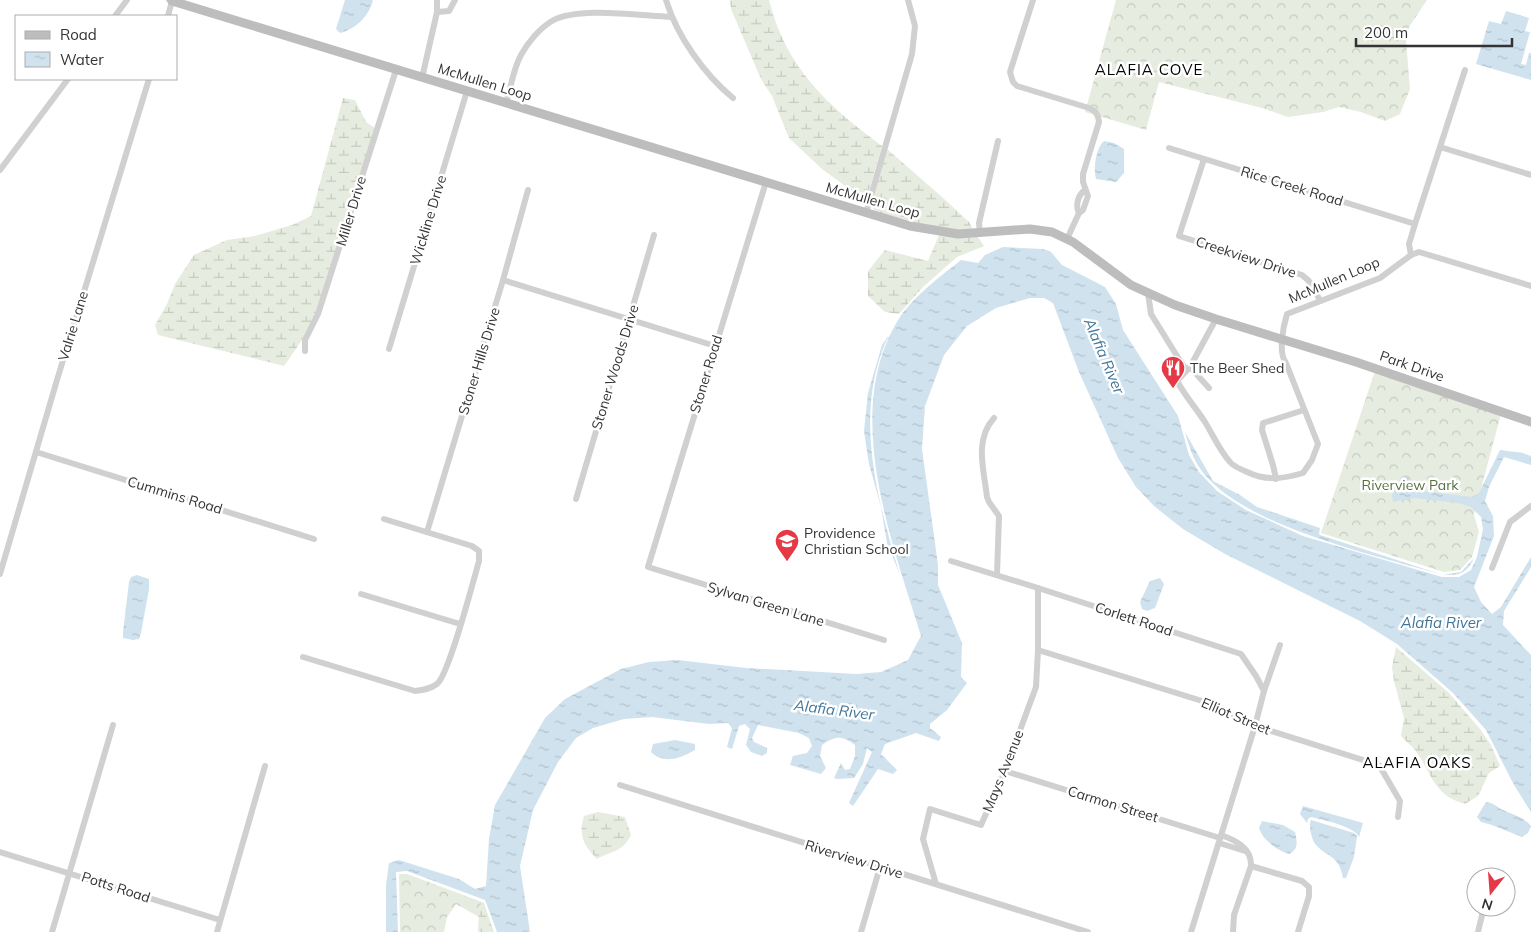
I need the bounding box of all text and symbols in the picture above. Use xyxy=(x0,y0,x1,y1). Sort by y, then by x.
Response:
legend xyxy=(15,15,178,80)
scale bar xyxy=(1356,15,1512,47)
text: 200 m xyxy=(1364,23,1408,42)
text: Road xyxy=(60,25,97,44)
text: Water xyxy=(60,50,104,69)
street label: McMullen Loop xyxy=(436,59,534,105)
district label: ALAFIA COVE xyxy=(1095,60,1203,79)
street label: Rice Creek Road xyxy=(1239,162,1345,210)
street label: Wickline Drive xyxy=(406,173,450,267)
street label: Miller Drive xyxy=(332,174,370,248)
street label: McMullen Loop xyxy=(824,178,922,222)
street label: Creekview Drive xyxy=(1193,232,1299,282)
street label: McMullen Loop xyxy=(1286,253,1382,307)
street label: Valrie Lane xyxy=(54,289,92,363)
street label: Stoner Woods Drive xyxy=(587,302,643,432)
street label: Stoner Hills Drive xyxy=(454,305,504,417)
water label: Alafia River xyxy=(1080,314,1129,397)
street label: Stoner Road xyxy=(686,333,726,415)
street label: Park Drive xyxy=(1377,347,1447,385)
restaurant icon: The Beer Shed xyxy=(1160,355,1186,389)
place label: The Beer Shed xyxy=(1190,359,1284,377)
street label: Cummins Road xyxy=(125,472,225,518)
park label: Riverview Park xyxy=(1361,476,1459,494)
place label: Providence Christian School xyxy=(804,524,909,558)
school or university icon: Providence Christian School xyxy=(774,528,800,562)
street label: Sylvan Green Lane xyxy=(705,578,827,630)
street label: Corlett Road xyxy=(1093,598,1175,640)
water label: Alafia River xyxy=(1400,613,1482,632)
street label: Elliot Street xyxy=(1199,693,1273,739)
water label: Alafia River xyxy=(792,695,876,724)
street label: Mays Avenue xyxy=(978,727,1028,815)
district label: ALAFIA OAKS xyxy=(1362,753,1472,772)
street label: Carmon Street xyxy=(1066,782,1161,826)
street label: Riverview Drive xyxy=(803,836,905,882)
street label: Potts Road xyxy=(79,867,153,907)
north arrow xyxy=(1466,867,1516,917)
text: N xyxy=(1480,894,1495,915)

